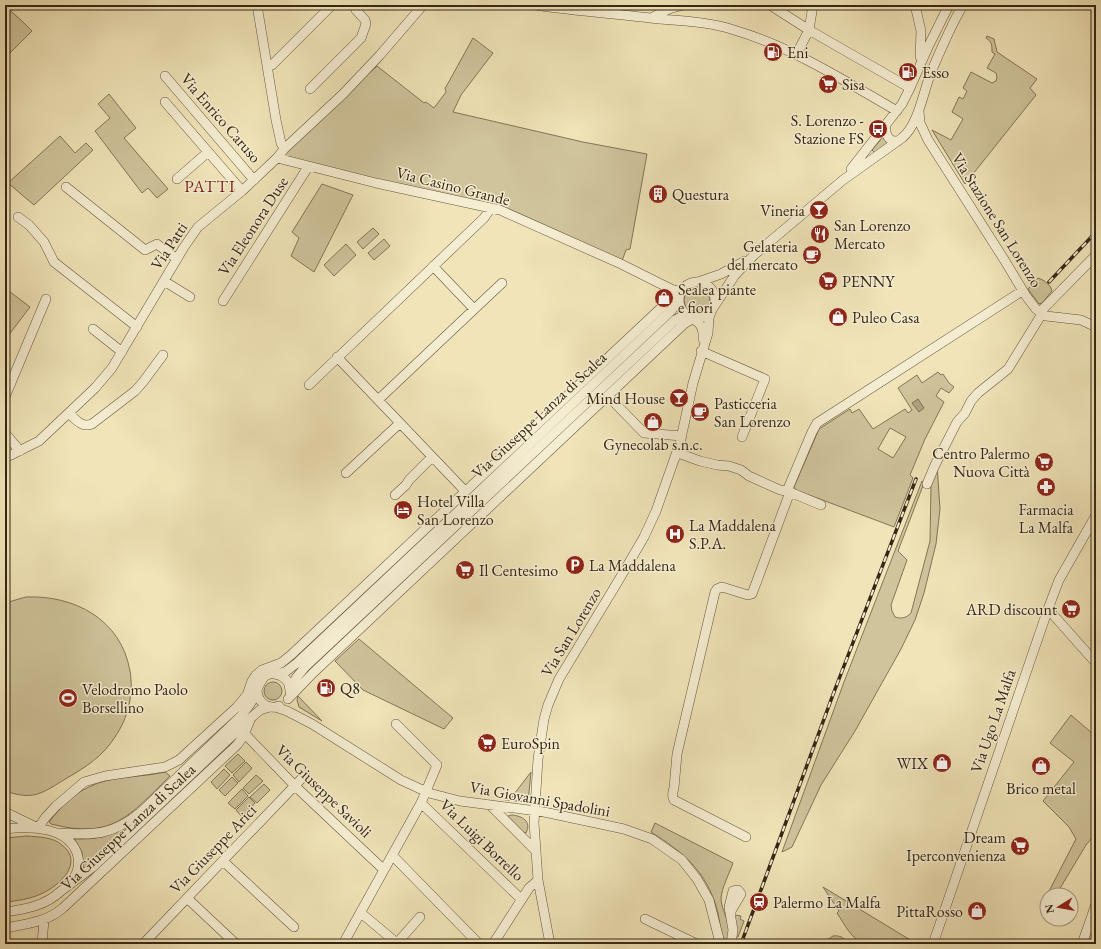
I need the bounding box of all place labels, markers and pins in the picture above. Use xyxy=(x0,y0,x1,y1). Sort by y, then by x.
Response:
fuel station icon: Eni xyxy=(762,41,784,63)
place label: Eni xyxy=(787,42,808,63)
fuel station icon: Esso xyxy=(897,61,919,83)
place label: Esso xyxy=(922,62,949,83)
supermarket icon: Sisa xyxy=(817,73,839,95)
place label: Sisa xyxy=(842,74,866,95)
place label: S. Lorenzo - Stazione FS xyxy=(791,110,864,149)
bus stop icon: S. Lorenzo - Stazione FS xyxy=(867,118,889,140)
building icon: Questura xyxy=(647,183,669,205)
place label: Questura xyxy=(672,184,730,205)
bar icon: Vineria xyxy=(808,199,830,221)
place label: Vineria xyxy=(760,200,806,221)
place label: San Lorenzo Mercato xyxy=(834,215,911,254)
restaurant icon: San Lorenzo Mercato xyxy=(809,223,831,245)
place label: Gelateria del mercato xyxy=(727,236,799,275)
cafe icon: Gelateria del mercato xyxy=(801,244,823,266)
supermarket icon: PENNY xyxy=(817,270,839,292)
place label: PENNY xyxy=(842,271,895,292)
place label: Sealea piante e fiori xyxy=(678,279,756,318)
shop icon: Sealea piante e fiori xyxy=(653,287,675,309)
shop icon: Puleo Casa xyxy=(827,306,849,328)
place label: Puleo Casa xyxy=(852,307,920,328)
bar icon: Mind House xyxy=(668,387,690,409)
place label: Mind House xyxy=(586,388,665,409)
place label: Pasticceria San Lorenzo xyxy=(714,393,791,432)
cafe icon: Pasticceria San Lorenzo xyxy=(689,401,711,423)
shop icon: Gynecolab s.n.c. xyxy=(642,411,664,433)
place label: Gynecolab s.n.c. xyxy=(603,434,703,455)
place label: Centro Palermo Nuova Città xyxy=(932,443,1031,482)
supermarket icon: Centro Palermo Nuova Città xyxy=(1033,451,1055,473)
pharmacy icon: Farmacia La Malfa xyxy=(1035,476,1057,498)
place label: Hotel Villa San Lorenzo xyxy=(417,491,494,530)
hotel icon: Hotel Villa San Lorenzo xyxy=(392,499,414,521)
place label: Farmacia La Malfa xyxy=(1018,499,1074,538)
place label: La Maddalena S.P.A. xyxy=(689,515,777,554)
hospital icon: La Maddalena S.P.A. xyxy=(664,523,686,545)
parking icon: La Maddalena xyxy=(564,554,586,576)
place label: La Maddalena xyxy=(589,555,677,576)
supermarket icon: Il Centesimo xyxy=(454,559,476,581)
place label: Il Centesimo xyxy=(479,560,558,581)
supermarket icon: ARD discount xyxy=(1060,598,1082,620)
place label: ARD discount xyxy=(965,599,1057,620)
fuel station icon: Q8 xyxy=(315,677,337,699)
place label: Q8 xyxy=(340,678,360,699)
place label: Velodromo Paolo Borsellino xyxy=(82,679,188,718)
sports icon: Velodromo Paolo Borsellino xyxy=(57,687,79,709)
supermarket icon: EuroSpin xyxy=(476,732,498,754)
place label: EuroSpin xyxy=(501,733,560,754)
shop icon: WIX xyxy=(931,752,953,774)
place label: WIX xyxy=(897,753,929,774)
shop icon: Brico metal xyxy=(1030,755,1052,777)
place label: Brico metal xyxy=(1006,778,1076,799)
place label: Dream Iperconvenienza xyxy=(906,827,1007,866)
supermarket icon: Dream Iperconvenienza xyxy=(1009,835,1031,857)
station icon: Palermo La Malfa xyxy=(748,891,770,913)
place label: Palermo La Malfa xyxy=(773,892,881,913)
shop icon: PittaRosso xyxy=(966,900,988,922)
place label: PittaRosso xyxy=(896,901,963,922)

